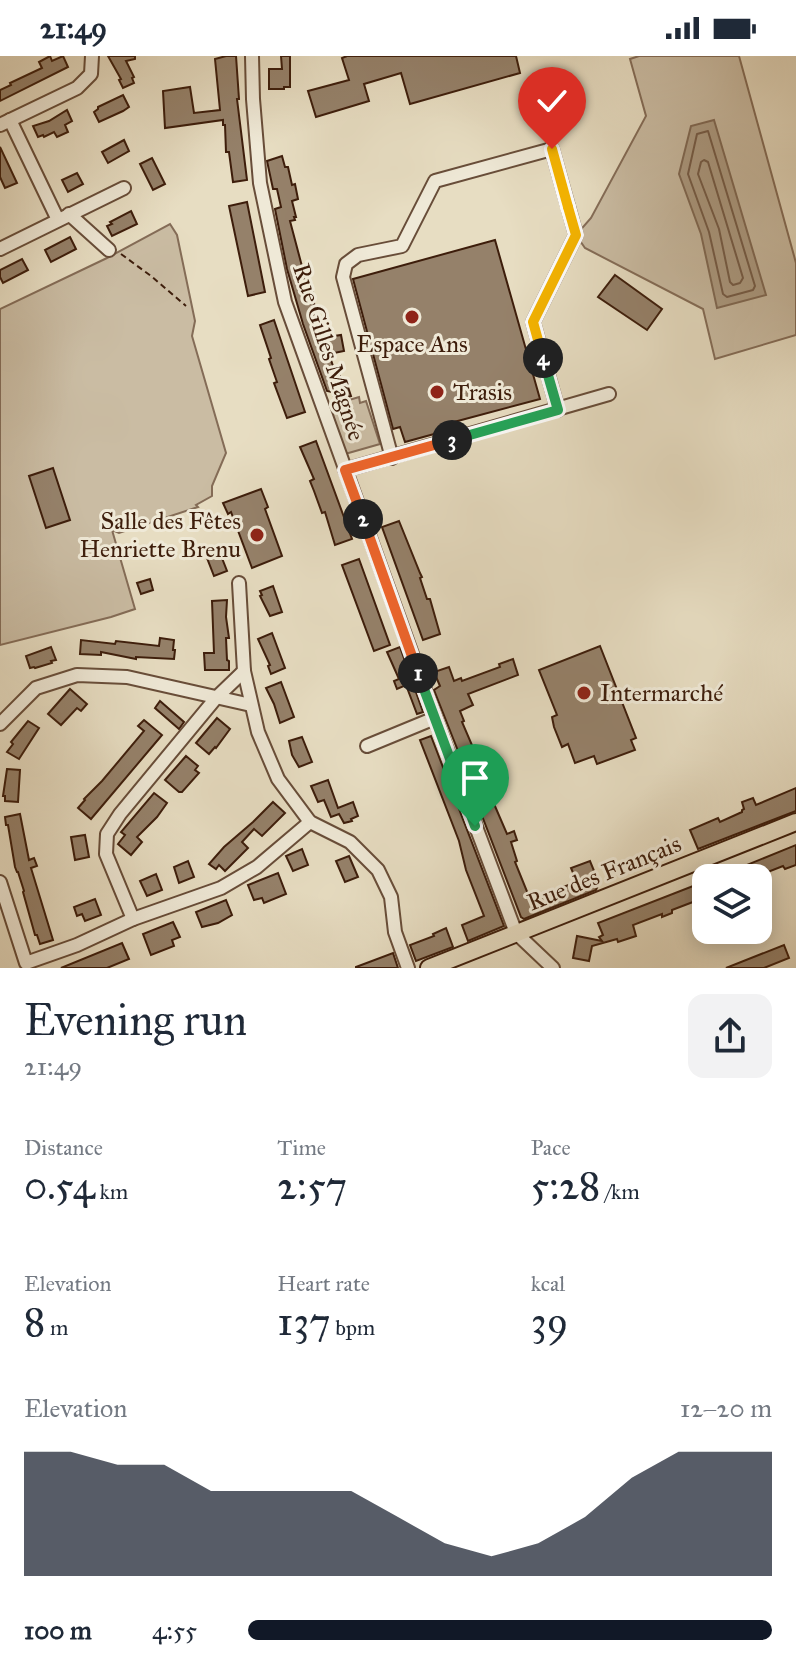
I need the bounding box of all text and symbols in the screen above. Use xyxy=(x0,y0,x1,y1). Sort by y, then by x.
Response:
text: 21:49 xyxy=(40,10,107,46)
pin xyxy=(518,67,586,149)
icon: check xyxy=(530,79,574,123)
street label: Rue Gilles Magnée xyxy=(286,260,372,444)
marker: Espace Ans xyxy=(403,308,421,326)
place label: Espace Ans xyxy=(356,329,468,359)
pin: 4 xyxy=(523,338,563,378)
text: 4 xyxy=(537,344,549,371)
place label: Trasis xyxy=(453,377,512,407)
marker: Trasis xyxy=(428,383,446,401)
pin: 3 xyxy=(432,420,472,460)
text: 3 xyxy=(448,426,456,453)
pin: 2 xyxy=(343,499,383,539)
text: 2 xyxy=(358,505,368,532)
place label: Salle des Fêtes Henriette Brenu xyxy=(80,506,241,564)
marker: Salle des Fêtes Henriette Brenu xyxy=(248,526,266,544)
pin: 1 xyxy=(398,653,438,693)
text: 1 xyxy=(414,659,422,686)
place label: Intermarché xyxy=(600,678,723,708)
marker: Intermarché xyxy=(575,684,593,702)
pin xyxy=(441,744,509,826)
icon: arrive xyxy=(453,756,497,800)
street label: Rue des Français xyxy=(523,828,685,918)
map controls xyxy=(692,864,772,944)
button: layers xyxy=(692,864,772,944)
text: Evening run xyxy=(24,993,247,1047)
button: share xyxy=(688,994,772,1078)
text: 21:49 xyxy=(24,1050,82,1082)
text: Distance xyxy=(24,1134,103,1161)
text: Time xyxy=(277,1134,326,1161)
text: Pace xyxy=(531,1134,571,1161)
text: 0.54 xyxy=(24,1161,95,1210)
text: 2:57 xyxy=(277,1161,347,1210)
text: 5:28 xyxy=(531,1161,600,1210)
text: km xyxy=(95,1178,128,1205)
text: /km xyxy=(600,1178,640,1205)
text: Elevation xyxy=(24,1270,111,1297)
text: Heart rate xyxy=(277,1270,370,1297)
text: kcal xyxy=(531,1270,565,1297)
text: 8 xyxy=(24,1297,45,1346)
text: 137 xyxy=(277,1297,330,1346)
text: 39 xyxy=(531,1297,568,1346)
text: m xyxy=(45,1314,69,1341)
text: bpm xyxy=(330,1314,375,1341)
text: Elevation xyxy=(24,1392,127,1424)
text: 12–20 m xyxy=(680,1392,772,1424)
text: 100 m xyxy=(24,1614,92,1646)
text: 4:55 xyxy=(152,1614,197,1646)

